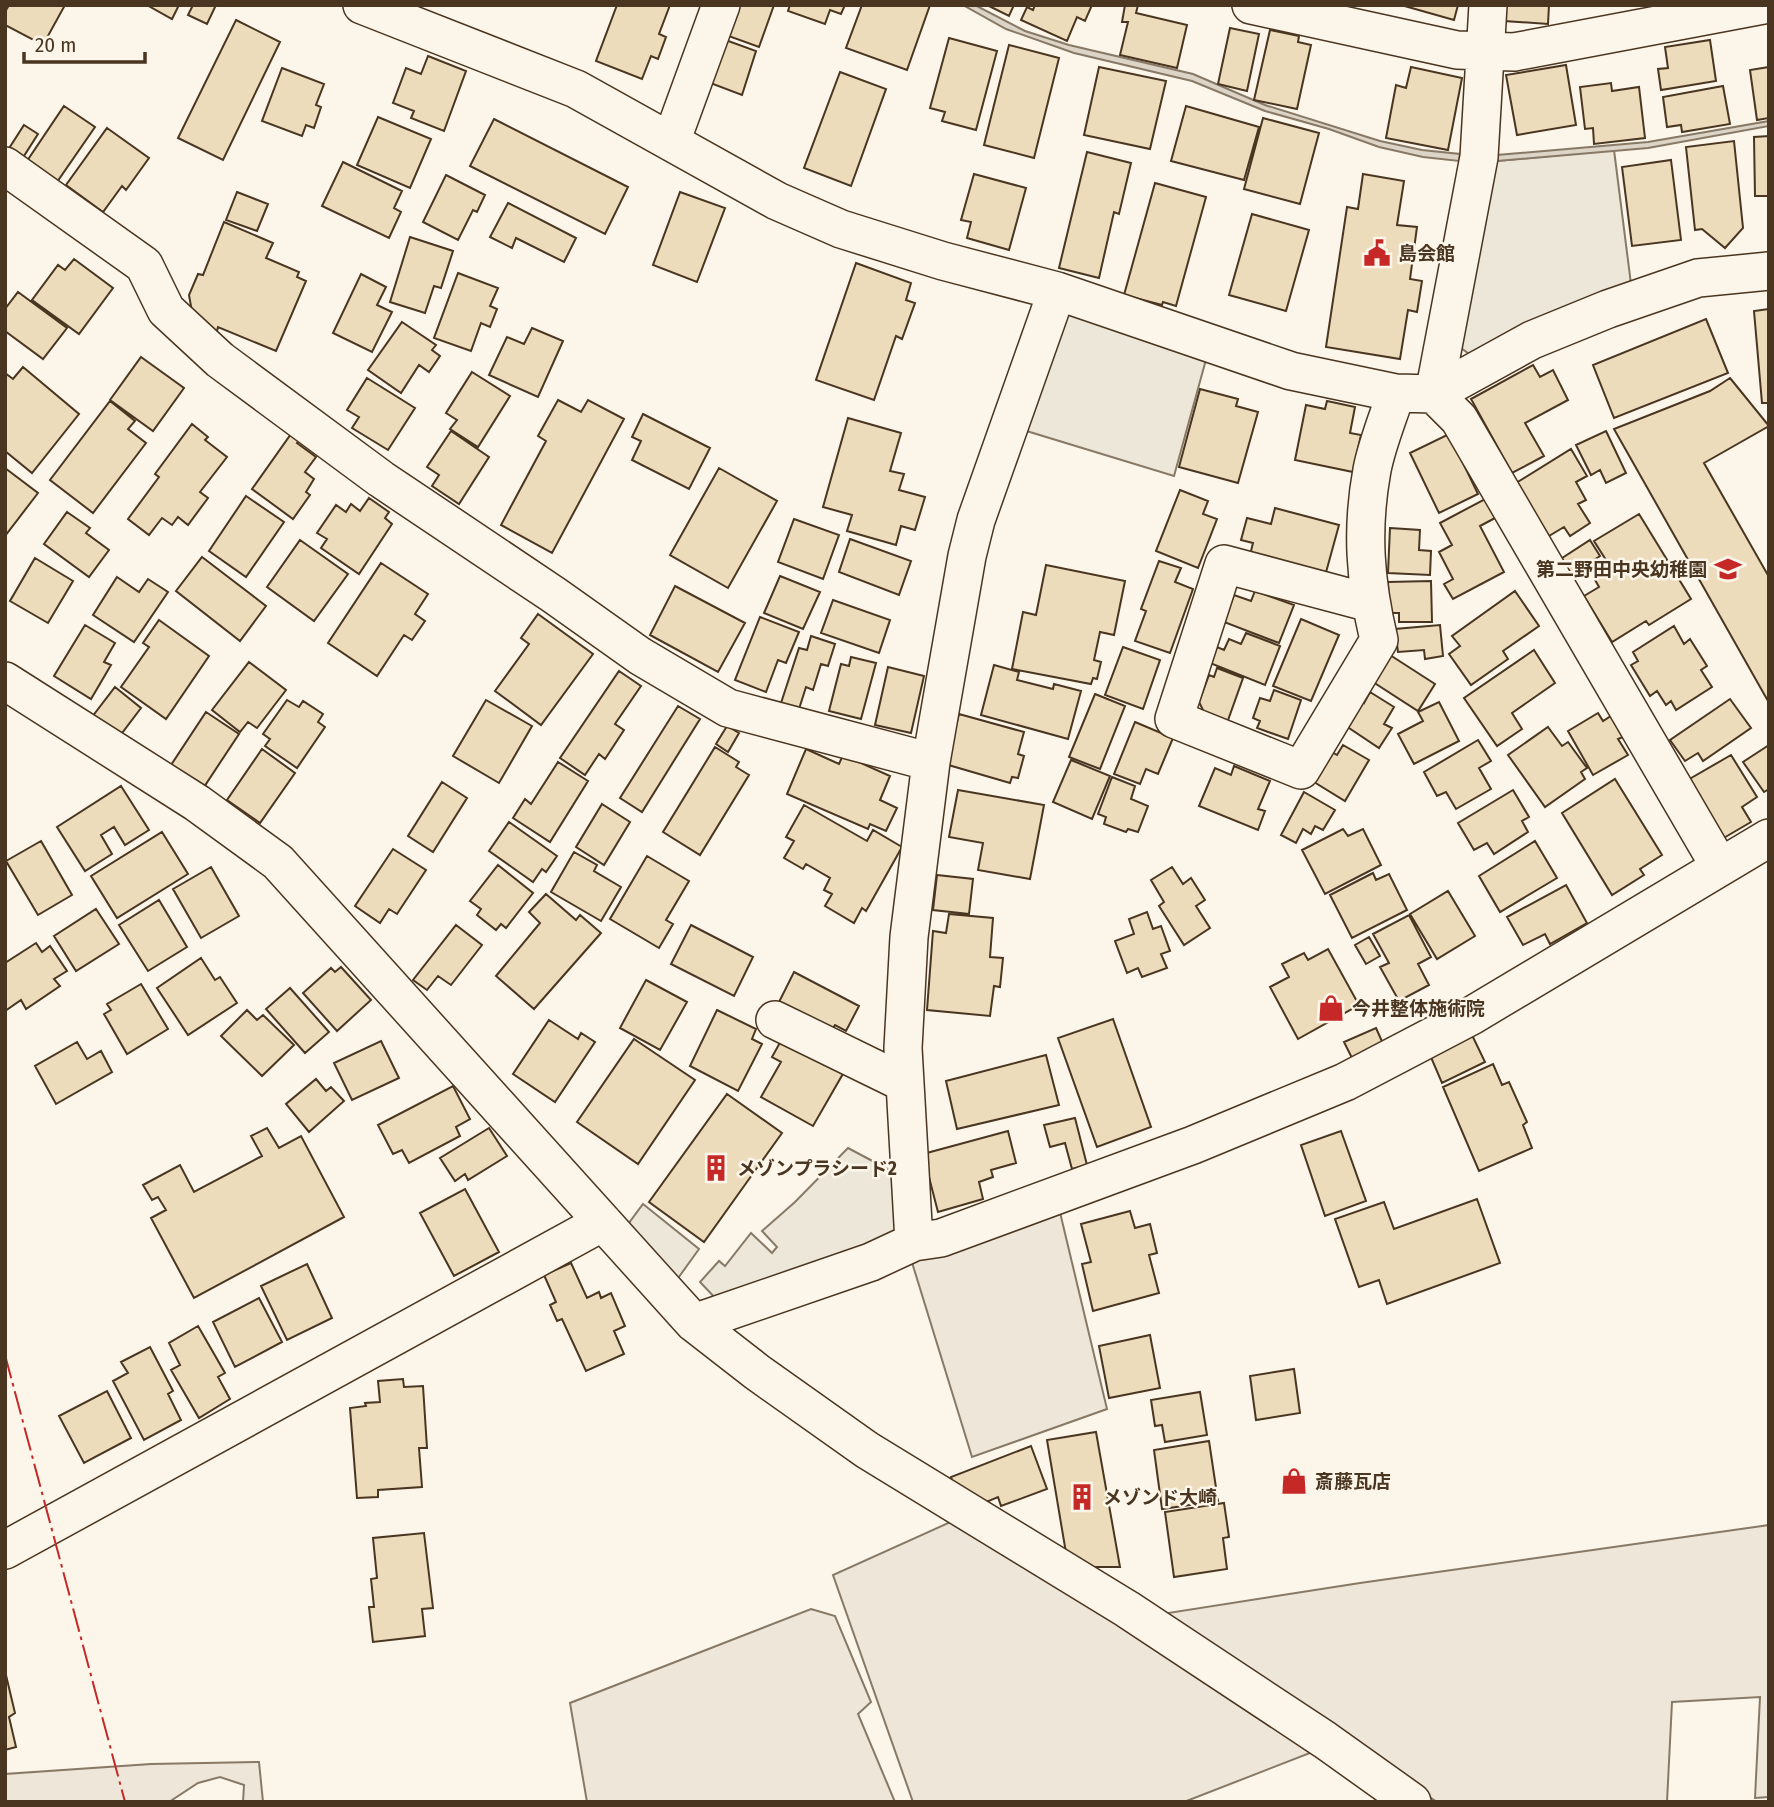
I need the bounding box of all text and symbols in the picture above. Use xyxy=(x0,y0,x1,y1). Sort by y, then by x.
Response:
scale bar xyxy=(24,21,145,65)
text: 20 m xyxy=(35,32,76,58)
public building icon: 島会館 xyxy=(1362,238,1392,268)
place label: 島会館 xyxy=(1398,242,1455,265)
school or university icon: 第二野田中央幼稚園 xyxy=(1713,554,1743,584)
place label: 第二野田中央幼稚園 xyxy=(1536,558,1707,581)
shop icon: 今井整体施術院 xyxy=(1316,993,1346,1023)
place label: 今井整体施術院 xyxy=(1352,997,1485,1020)
building icon: メゾンプラシード2 xyxy=(701,1153,731,1183)
place label: メゾンプラシード2 xyxy=(737,1157,897,1180)
shop icon: 斎藤瓦店 xyxy=(1279,1466,1309,1496)
place label: 斎藤瓦店 xyxy=(1315,1470,1391,1493)
building icon: メゾンド大崎 xyxy=(1067,1482,1097,1512)
place label: メゾンド大崎 xyxy=(1103,1486,1217,1509)

